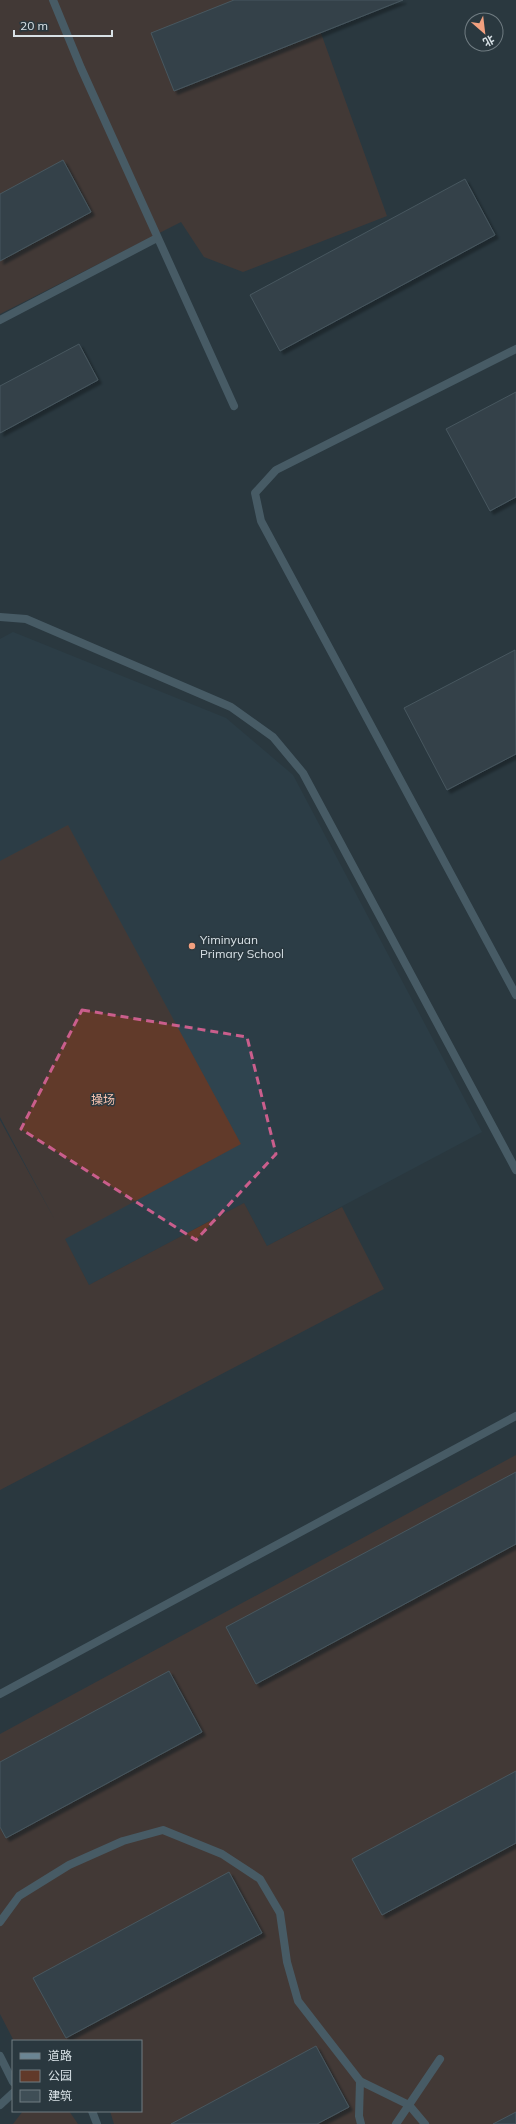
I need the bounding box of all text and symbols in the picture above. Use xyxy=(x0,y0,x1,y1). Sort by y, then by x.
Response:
scale bar xyxy=(14,12,112,38)
north arrow xyxy=(464,12,504,52)
text: 20 m xyxy=(20,18,48,33)
text: 北 xyxy=(481,32,497,50)
place label: Yiminyuan Primary School xyxy=(199,932,284,961)
marker: Yiminyuan Primary School xyxy=(187,941,197,951)
park label: 操场 xyxy=(91,1092,115,1107)
legend xyxy=(12,2040,142,2112)
text: 道路 xyxy=(48,2048,72,2063)
text: 公园 xyxy=(48,2068,72,2083)
text: 建筑 xyxy=(48,2088,72,2103)

